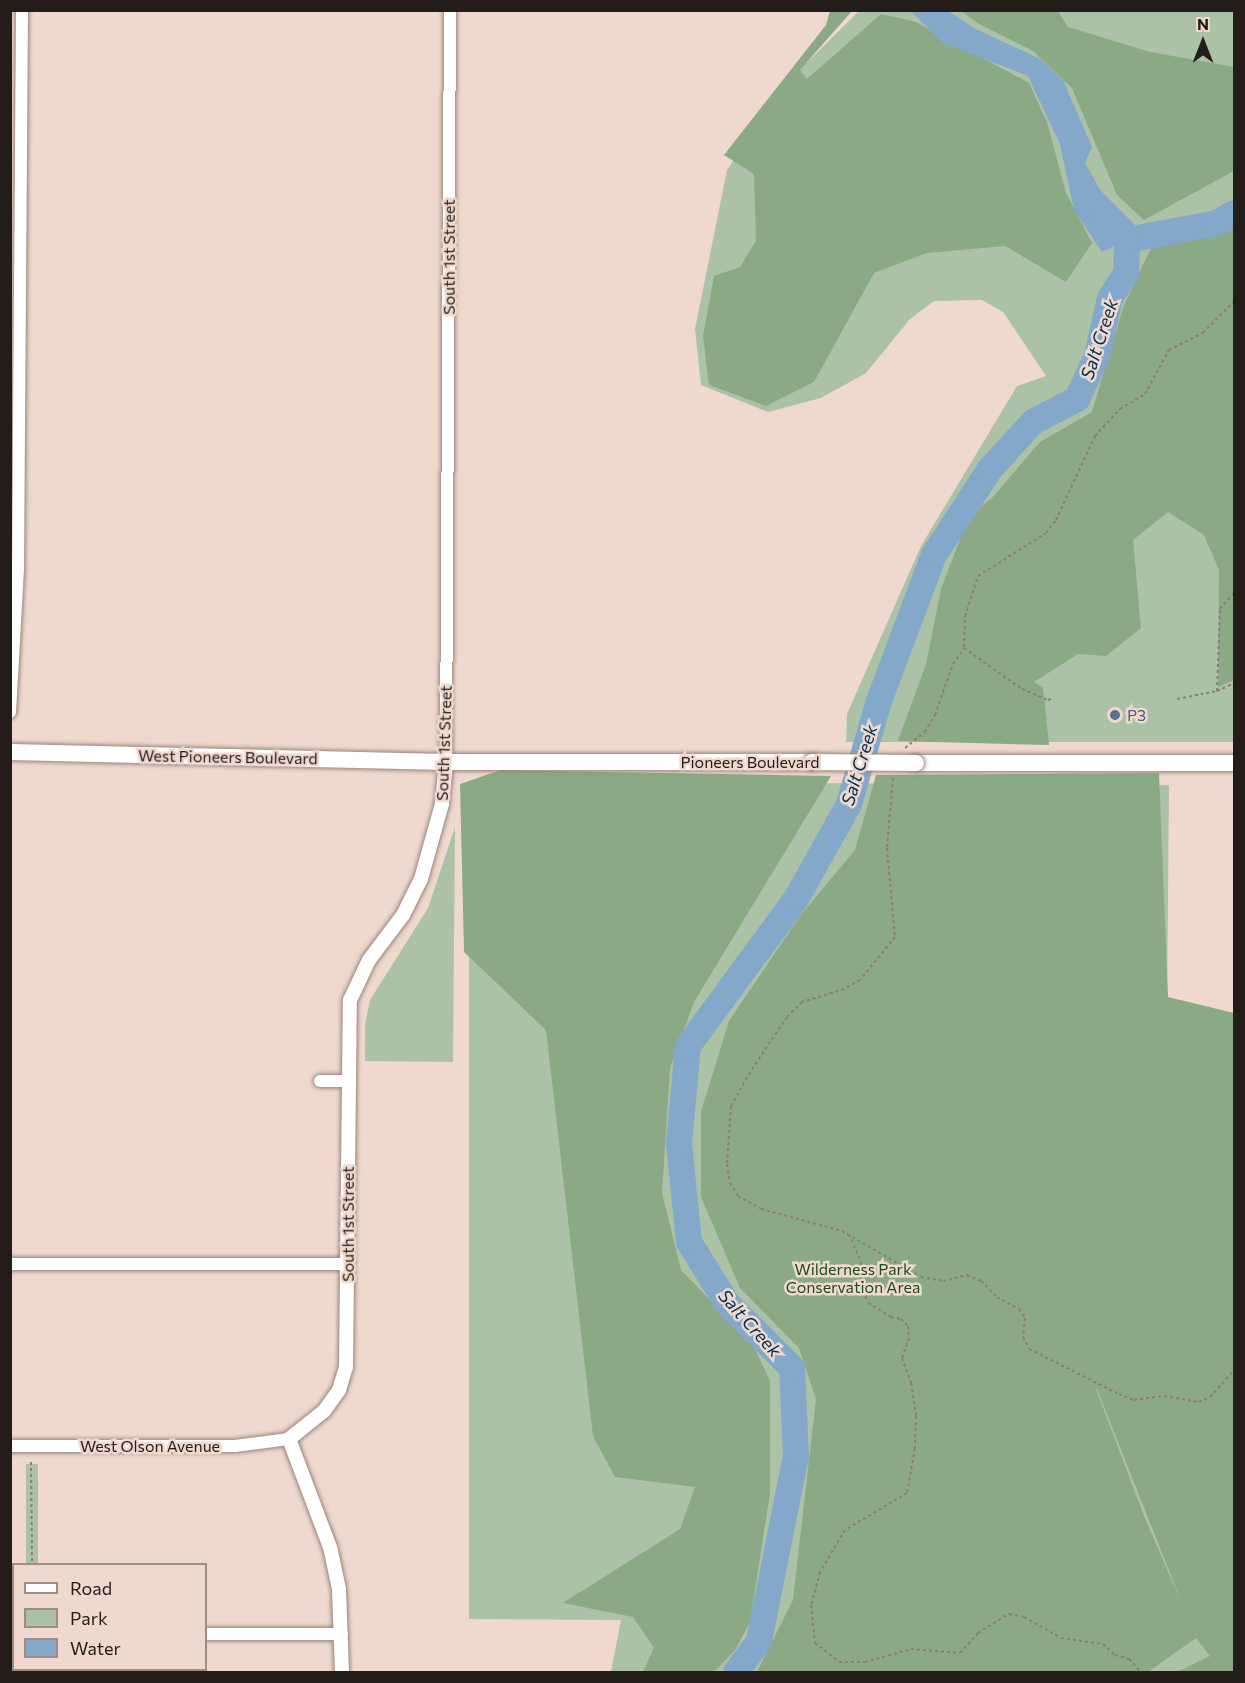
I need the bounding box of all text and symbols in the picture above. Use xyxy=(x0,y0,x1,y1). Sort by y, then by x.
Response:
north arrow xyxy=(1173,12,1233,72)
text: N xyxy=(1197,14,1209,33)
street label: South 1st Street xyxy=(439,199,459,315)
water label: Salt Creek xyxy=(1076,296,1122,382)
street label: South 1st Street xyxy=(432,685,456,801)
place label: P3 xyxy=(1127,705,1146,725)
marker: P3 xyxy=(1108,708,1122,722)
water label: Salt Creek xyxy=(836,722,882,808)
street label: West Pioneers Boulevard xyxy=(138,746,318,768)
street label: Pioneers Boulevard xyxy=(680,752,820,772)
street label: South 1st Street xyxy=(338,1166,358,1282)
park label: Wilderness Park Conservation Area xyxy=(786,1259,920,1297)
water label: Salt Creek xyxy=(714,1285,786,1361)
street label: West Olson Avenue xyxy=(80,1436,220,1456)
legend xyxy=(12,1563,207,1671)
text: Road xyxy=(70,1577,112,1599)
text: Park xyxy=(70,1607,108,1629)
text: Water xyxy=(70,1637,121,1659)

